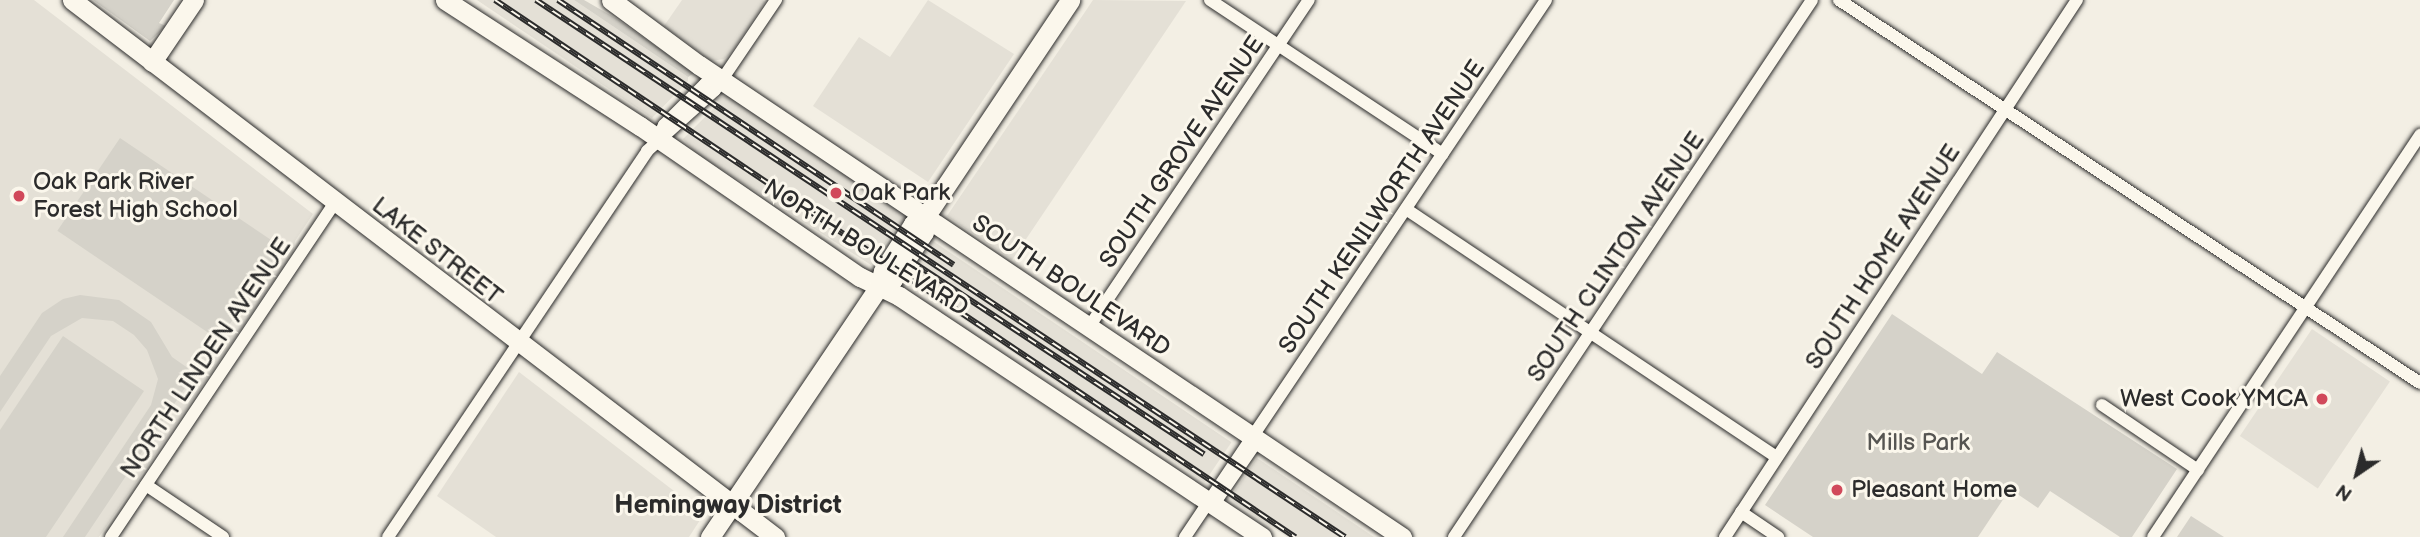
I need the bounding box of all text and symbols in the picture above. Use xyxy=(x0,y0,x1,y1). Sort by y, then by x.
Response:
street label: SOUTH GROVE AVENUE xyxy=(1094,31,1270,273)
street label: SOUTH KENILWORTH AVENUE xyxy=(1273,55,1491,359)
street label: SOUTH CLINTON AVENUE xyxy=(1521,126,1711,388)
street label: SOUTH HOME AVENUE xyxy=(1799,139,1967,375)
place label: Oak Park River Forest High School xyxy=(33,168,238,224)
street label: NORTH BOULEVARD xyxy=(758,173,974,323)
place label: Oak Park xyxy=(852,179,950,207)
marker: Oak Park xyxy=(826,183,846,203)
marker: Oak Park River Forest High School xyxy=(11,188,27,204)
street label: LAKE STREET xyxy=(366,191,508,311)
street label: SOUTH BOULEVARD xyxy=(966,209,1176,363)
street label: NORTH LINDEN AVENUE xyxy=(115,232,297,484)
place label: West Cook YMCA xyxy=(2118,385,2308,413)
marker: West Cook YMCA xyxy=(2314,391,2330,407)
park label: Mills Park xyxy=(1866,429,1970,457)
north arrow xyxy=(2322,439,2392,509)
place label: Pleasant Home xyxy=(1851,476,2017,504)
text: N xyxy=(2332,478,2357,505)
marker: Pleasant Home xyxy=(1829,482,1845,498)
district label: Hemingway District xyxy=(614,490,842,522)

